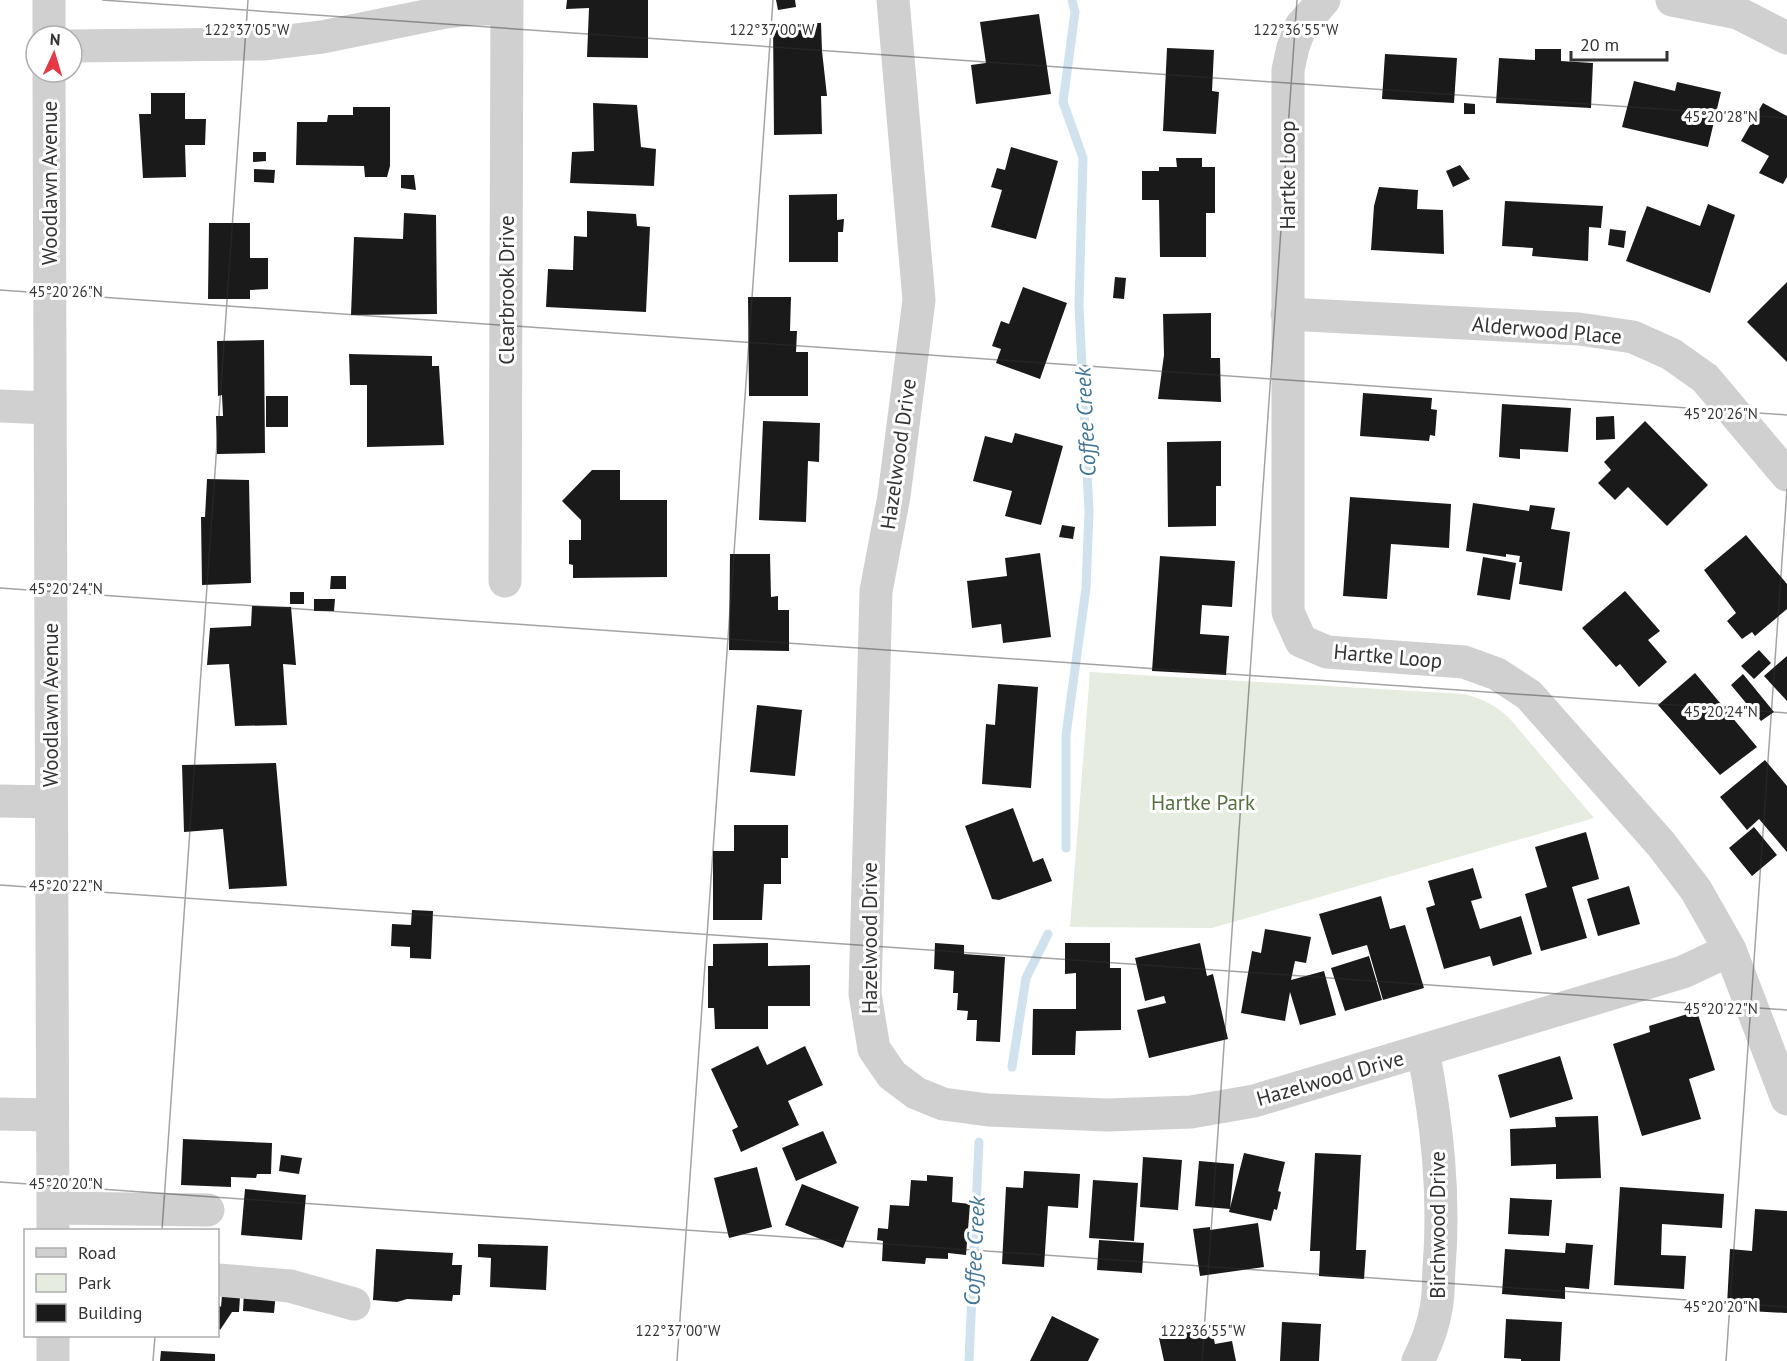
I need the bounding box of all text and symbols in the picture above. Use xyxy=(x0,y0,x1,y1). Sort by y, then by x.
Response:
text: 122°37'05"W xyxy=(205,20,290,39)
text: 122°37'00"W xyxy=(730,20,815,39)
text: 122°36'55"W xyxy=(1254,20,1339,39)
north arrow xyxy=(24,24,84,84)
scale bar xyxy=(1571,24,1667,62)
text: N xyxy=(49,29,61,49)
text: 20 m xyxy=(1580,33,1619,56)
street label: Woodlawn Avenue xyxy=(36,101,63,265)
text: 45°20'28"N xyxy=(1684,107,1758,126)
street label: Hartke Loop xyxy=(1274,121,1301,230)
street label: Clearbrook Drive xyxy=(493,215,520,365)
text: 45°20'26"N xyxy=(29,282,103,301)
street label: Alderwood Place xyxy=(1471,310,1623,350)
water label: Coffee Creek xyxy=(1068,366,1102,477)
street label: Hazelwood Drive xyxy=(874,377,922,531)
text: 45°20'26"N xyxy=(1684,404,1758,423)
text: 45°20'24"N xyxy=(29,579,103,598)
street label: Woodlawn Avenue xyxy=(37,623,64,787)
street label: Hartke Loop xyxy=(1333,638,1443,674)
text: 45°20'24"N xyxy=(1684,702,1758,721)
park label: Hartke Park xyxy=(1151,789,1255,816)
street label: Hazelwood Drive xyxy=(856,862,883,1014)
text: 45°20'22"N xyxy=(29,876,103,895)
text: 45°20'22"N xyxy=(1684,999,1758,1018)
street label: Hazelwood Drive xyxy=(1253,1044,1407,1112)
street label: Birchwood Drive xyxy=(1424,1151,1451,1299)
text: 45°20'20"N xyxy=(29,1174,103,1193)
water label: Coffee Creek xyxy=(957,1195,991,1306)
legend xyxy=(24,1229,219,1337)
text: Road xyxy=(78,1241,116,1264)
text: Park xyxy=(78,1271,111,1294)
text: 45°20'20"N xyxy=(1684,1297,1758,1316)
text: Building xyxy=(78,1301,142,1324)
text: 122°37'00"W xyxy=(636,1321,721,1340)
text: 122°36'55"W xyxy=(1161,1321,1246,1340)

